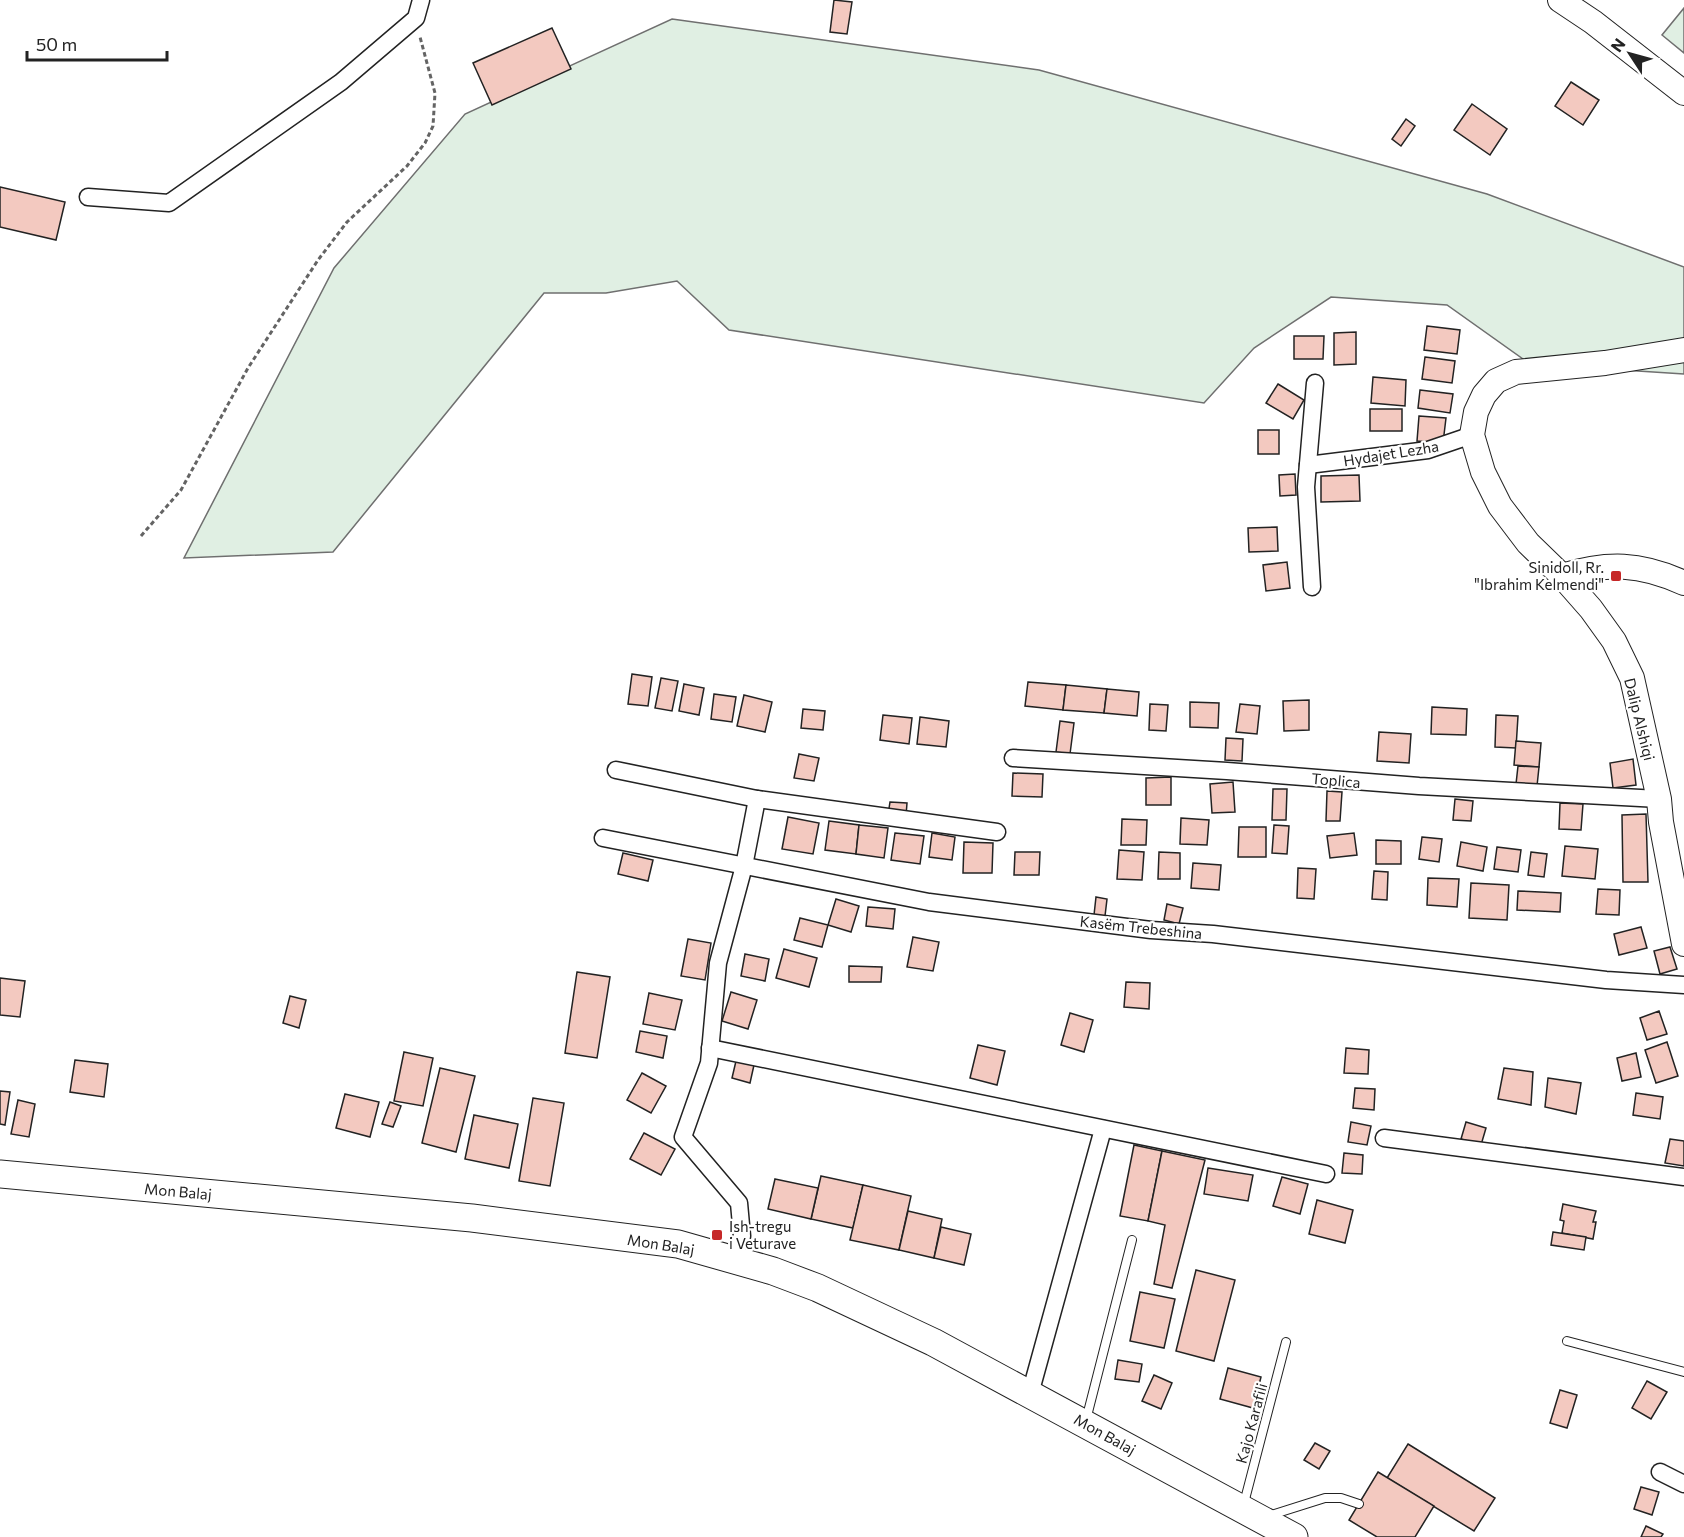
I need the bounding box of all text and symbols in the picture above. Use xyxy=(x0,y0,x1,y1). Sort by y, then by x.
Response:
scale bar xyxy=(27,24,166,62)
north arrow xyxy=(1600,24,1660,84)
text: 50 m xyxy=(36,33,77,55)
text: N xyxy=(1606,34,1629,55)
street label: Hydajet Lezha xyxy=(1342,437,1440,469)
place label: Sinidoll, Rr. "Ibrahim Kelmendi" xyxy=(1474,558,1604,593)
marker: Sinidoll, Rr. "Ibrahim Kelmendi" xyxy=(1609,569,1623,583)
street label: Dalip Alshiqi xyxy=(1621,676,1659,762)
street label: Toplica xyxy=(1311,769,1361,791)
street label: Kasëm Trebeshina xyxy=(1079,912,1203,942)
street label: Mon Balaj xyxy=(143,1179,213,1203)
place label: Ish-tregu i Veturave xyxy=(729,1217,796,1252)
marker: Ish-tregu i Veturave xyxy=(710,1228,724,1242)
street label: Mon Balaj xyxy=(626,1230,696,1258)
street label: Kajo Karafili xyxy=(1232,1381,1270,1465)
street label: Mon Balaj xyxy=(1071,1410,1139,1458)

